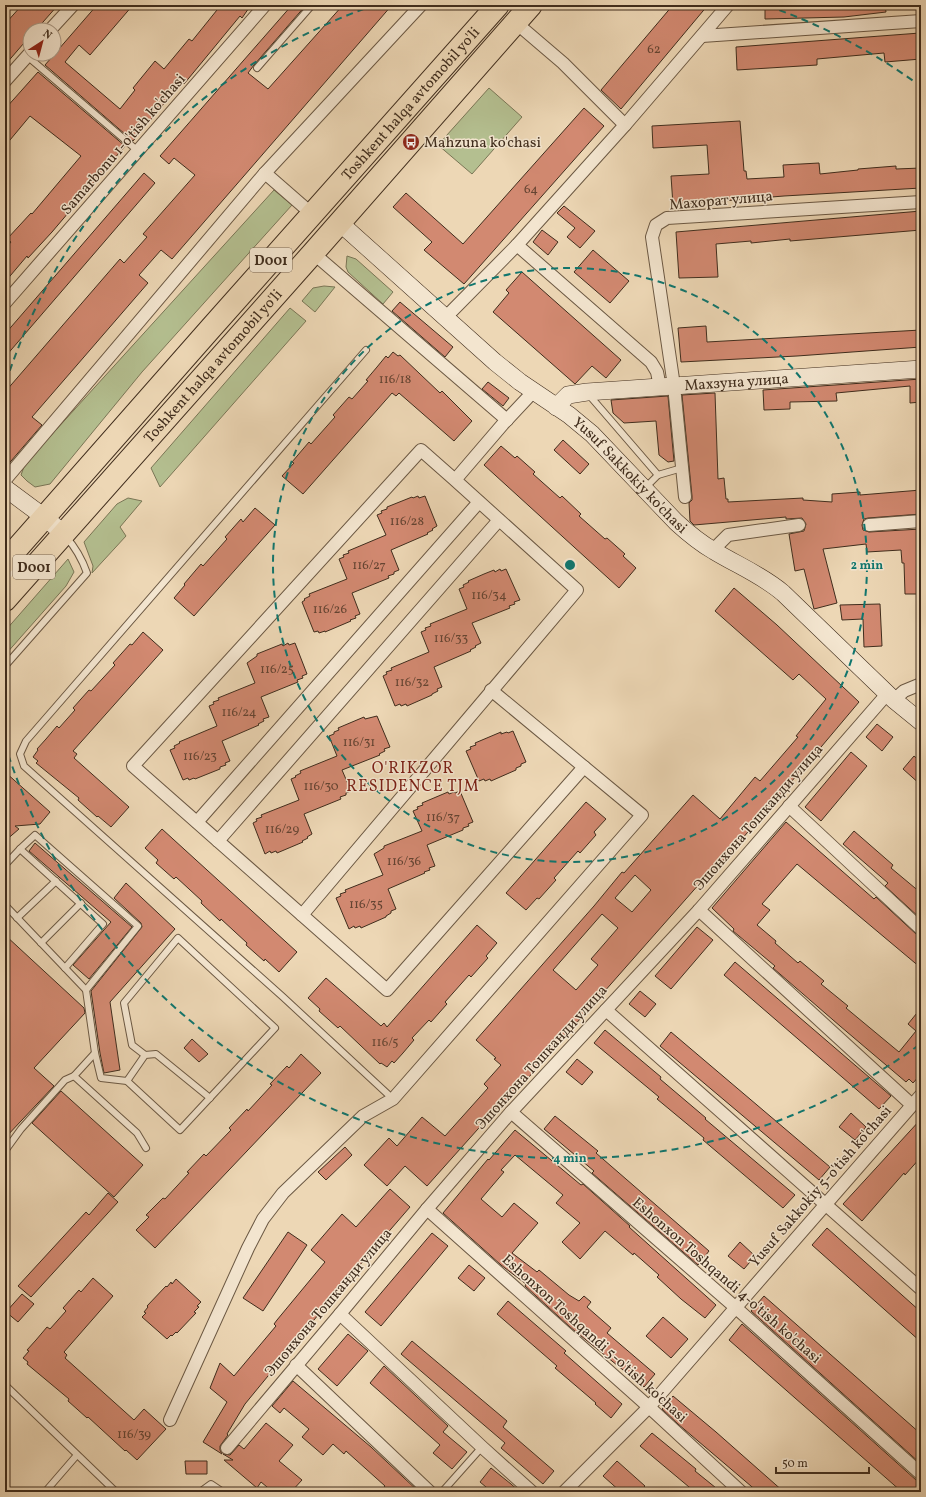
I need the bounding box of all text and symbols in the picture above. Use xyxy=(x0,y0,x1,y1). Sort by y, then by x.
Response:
north arrow xyxy=(22,22,62,62)
street label: Toshkent halqa avtomobil yo'li xyxy=(338,23,486,186)
text: N xyxy=(39,27,55,44)
house number: 62 xyxy=(647,41,661,59)
street label: Samarbonu 1-o'tish ko'chasi xyxy=(57,70,191,220)
bus stop icon: Mahzuna ko'chasi xyxy=(401,132,421,152)
place label: Mahzuna ko'chasi xyxy=(424,133,541,154)
house number: 64 xyxy=(524,181,538,199)
street label: Махорат улица xyxy=(668,187,774,216)
road number: D001 xyxy=(250,248,292,272)
street label: Toshkent halqa avtomobil yo'li xyxy=(140,285,288,448)
street label: Махзуна улица xyxy=(684,369,789,397)
house number: 116/18 xyxy=(379,371,411,389)
street label: Yusuf Sakkokiy ko'chasi xyxy=(567,413,691,539)
house number: 116/28 xyxy=(390,513,424,531)
road number: D001 xyxy=(13,555,55,579)
house number: 116/27 xyxy=(352,557,386,575)
centre of rings xyxy=(563,558,577,572)
text: 2 min xyxy=(851,558,883,574)
house number: 116/34 xyxy=(471,587,507,605)
house number: 116/26 xyxy=(313,601,348,619)
house number: 116/33 xyxy=(434,630,468,648)
house number: 116/25 xyxy=(260,661,294,679)
house number: 116/32 xyxy=(395,674,429,692)
house number: 116/24 xyxy=(221,704,257,722)
house number: 116/31 xyxy=(343,734,375,752)
street label: Эшонхона Тошканди улица xyxy=(689,740,829,896)
house number: 116/23 xyxy=(183,748,217,766)
district label: O'RIKZOR RESIDENCE TJM xyxy=(346,758,480,798)
house number: 116/30 xyxy=(303,778,339,796)
house number: 116/37 xyxy=(426,809,460,827)
house number: 116/29 xyxy=(265,821,299,839)
house number: 116/36 xyxy=(387,853,422,871)
house number: 116/35 xyxy=(349,896,383,914)
street label: Эшонхона Тошканди улица xyxy=(471,981,613,1135)
house number: 116/5 xyxy=(372,1034,398,1052)
street label: Yusuf Sakkokiy 5-o'tish ko'chasi xyxy=(745,1102,897,1272)
text: 4 min xyxy=(553,1151,587,1167)
street label: Eshonxon Toshqandi 4-o'tish ko'chasi xyxy=(627,1193,825,1369)
street label: Эшонхона Тошканди улица xyxy=(261,1224,398,1382)
street label: Eshonxon Toshqandi 5-o'tish ko'chasi xyxy=(497,1250,691,1428)
house number: 116/39 xyxy=(117,1426,151,1444)
scale bar xyxy=(776,1449,869,1475)
text: 50 m xyxy=(782,1456,808,1472)

